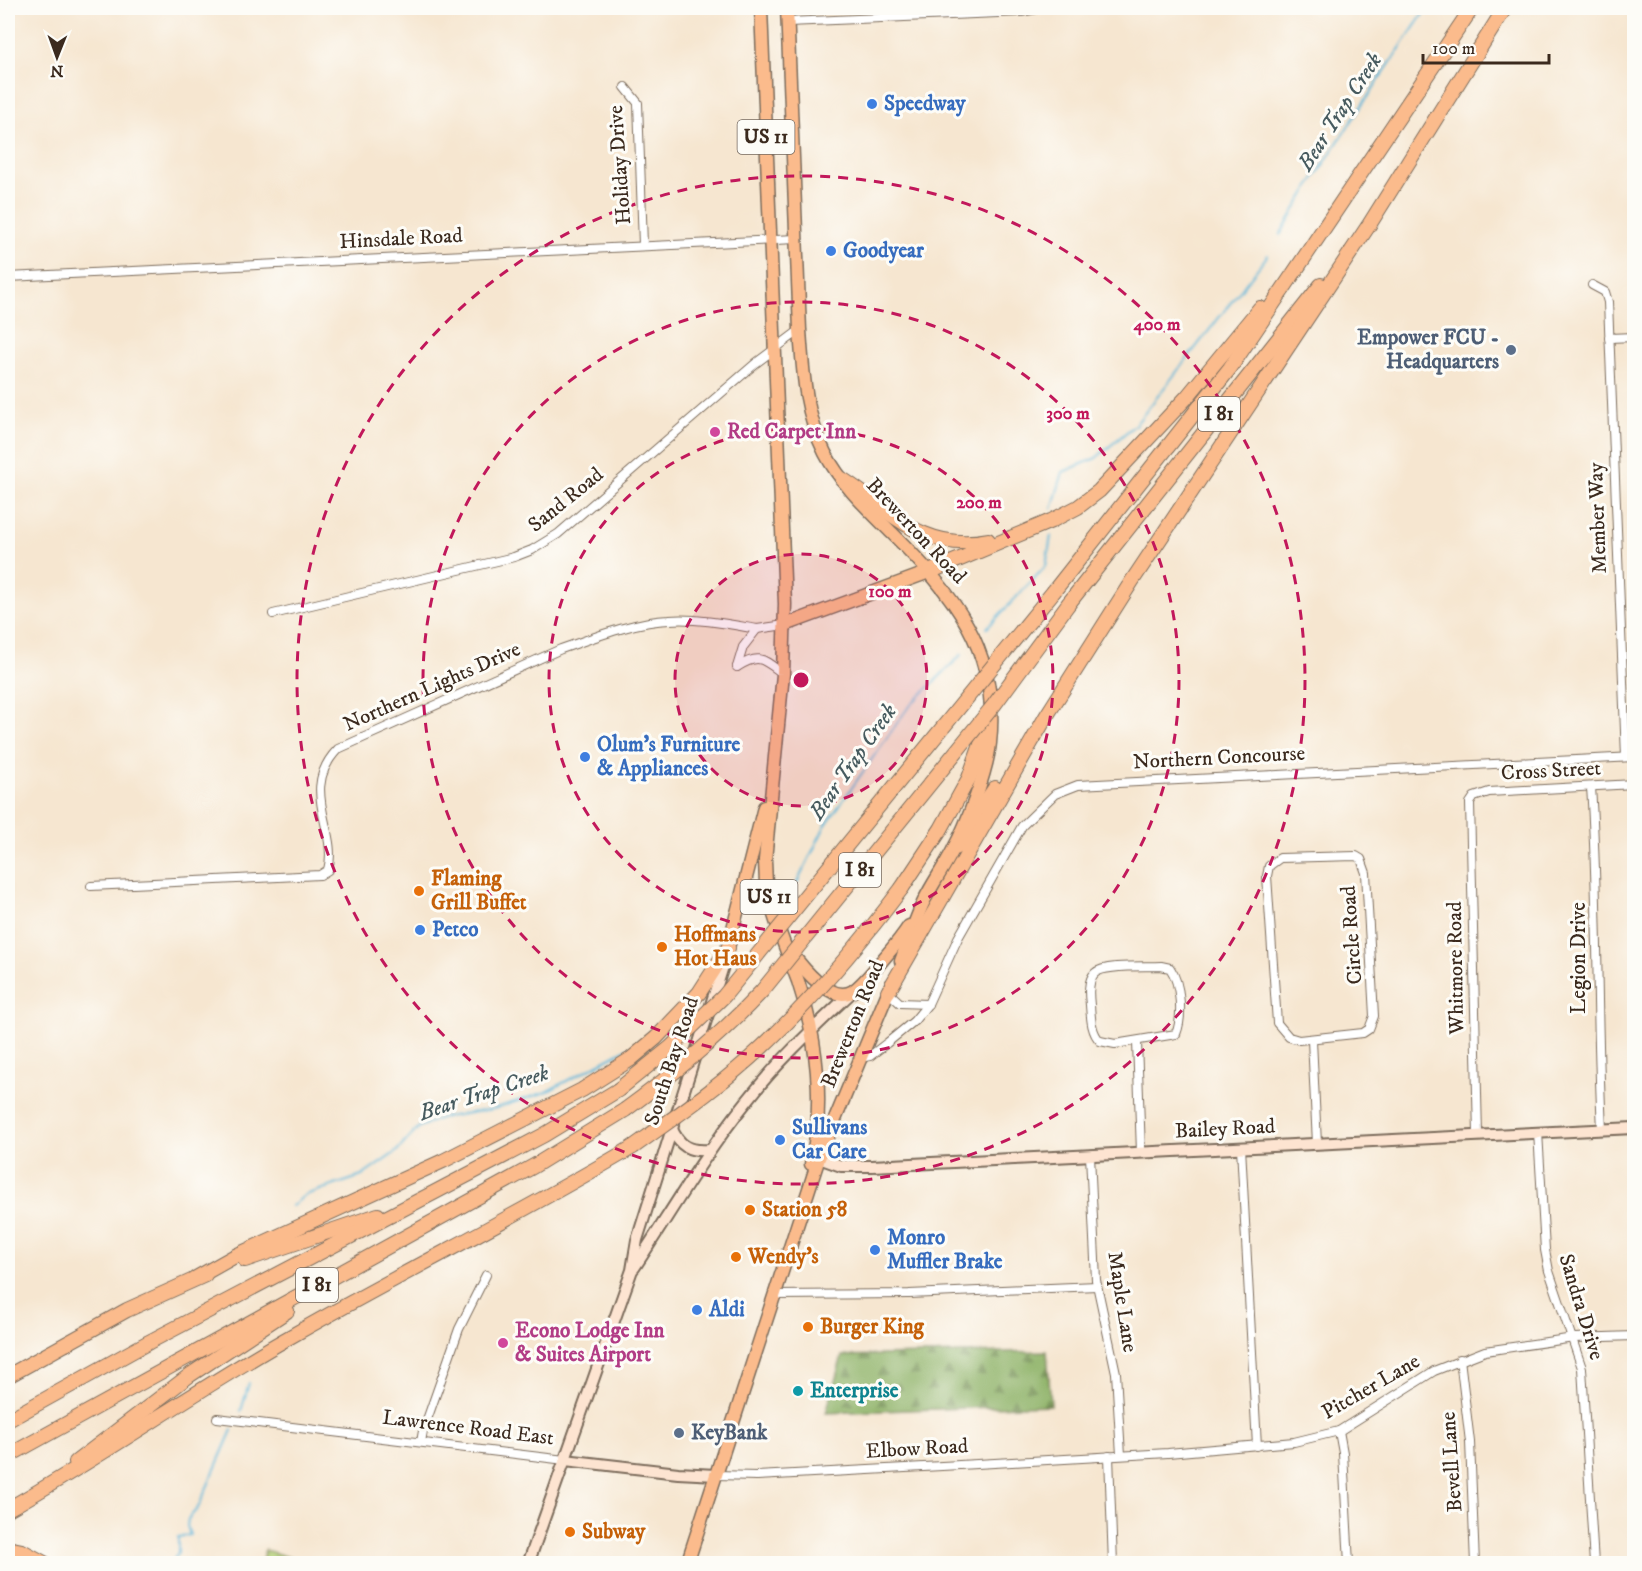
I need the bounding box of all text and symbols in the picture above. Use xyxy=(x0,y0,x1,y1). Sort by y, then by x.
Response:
north arrow xyxy=(27,27,87,87)
scale bar xyxy=(1423,27,1549,65)
text: 100 m xyxy=(1432,38,1475,60)
water label: Bear Trap Creek xyxy=(1291,47,1388,177)
text: N xyxy=(50,61,63,81)
place label: Speedway xyxy=(884,91,967,117)
marker: Speedway xyxy=(865,97,879,111)
street label: Holiday Drive xyxy=(603,104,637,226)
road number: US 11 xyxy=(738,120,795,154)
street label: Hinsdale Road xyxy=(339,223,464,255)
place label: Goodyear xyxy=(843,238,925,264)
marker: Goodyear xyxy=(824,244,838,258)
text: 400 m xyxy=(1132,314,1181,336)
place label: Empower FCU - Headquarters xyxy=(1357,325,1499,375)
marker: Empower FCU - Headquarters xyxy=(1504,343,1518,357)
road number: I 81 xyxy=(1198,397,1240,431)
text: 300 m xyxy=(1046,403,1090,425)
place label: Red Carpet Inn xyxy=(727,419,857,445)
marker: Red Carpet Inn xyxy=(708,425,722,439)
street label: Sand Road xyxy=(523,461,609,538)
street label: Member Way xyxy=(1583,461,1613,574)
street label: Brewerton Road xyxy=(860,473,972,590)
text: 200 m xyxy=(956,492,1002,514)
text: 100 m xyxy=(868,581,912,603)
street label: Northern Lights Drive xyxy=(339,636,525,738)
centre of rings xyxy=(791,670,811,690)
water label: Bear Trap Creek xyxy=(803,698,903,826)
place label: Olum's Furniture & Appliances xyxy=(597,732,741,782)
street label: Northern Concourse xyxy=(1132,740,1306,775)
marker: Olum's Furniture & Appliances xyxy=(578,750,592,764)
street label: Cross Street xyxy=(1500,755,1602,787)
road number: I 81 xyxy=(839,853,881,887)
place label: Flaming Grill Buffet xyxy=(431,866,527,916)
road number: US 11 xyxy=(740,880,798,914)
marker: Flaming Grill Buffet xyxy=(412,884,426,898)
street label: Circle Road xyxy=(1336,884,1368,985)
street label: Whitmore Road xyxy=(1442,901,1470,1036)
street label: Legion Drive xyxy=(1566,902,1592,1014)
place label: Petco xyxy=(432,917,479,943)
place label: Hoffmans Hot Haus xyxy=(674,922,756,972)
marker: Petco xyxy=(413,923,427,937)
marker: Hoffmans Hot Haus xyxy=(655,940,669,954)
street label: Brewerton Road xyxy=(816,956,891,1092)
street label: South Bay Road xyxy=(639,993,705,1129)
water label: Bear Trap Creek xyxy=(415,1059,553,1127)
street label: Bailey Road xyxy=(1174,1113,1276,1145)
place label: Sullivans Car Care xyxy=(792,1115,867,1165)
marker: Sullivans Car Care xyxy=(773,1133,787,1147)
place label: Station 58 xyxy=(762,1197,848,1223)
marker: Station 58 xyxy=(743,1203,757,1217)
place label: Monro Muffler Brake xyxy=(887,1225,1003,1275)
marker: Monro Muffler Brake xyxy=(868,1243,882,1257)
place label: Wendy's xyxy=(747,1244,819,1270)
marker: Wendy's xyxy=(729,1250,743,1264)
street label: Maple Lane xyxy=(1101,1250,1143,1355)
street label: Sandra Drive xyxy=(1553,1251,1609,1363)
road number: I 81 xyxy=(296,1268,338,1302)
place label: Aldi xyxy=(708,1297,745,1323)
marker: Aldi xyxy=(690,1303,704,1317)
place label: Burger King xyxy=(820,1314,925,1340)
place label: Econo Lodge Inn & Suites Airport xyxy=(515,1318,666,1368)
marker: Burger King xyxy=(801,1320,815,1334)
marker: Econo Lodge Inn & Suites Airport xyxy=(496,1336,510,1350)
street label: Pitcher Lane xyxy=(1317,1348,1425,1425)
place label: Enterprise xyxy=(810,1378,899,1404)
marker: Enterprise xyxy=(791,1384,805,1398)
street label: Lawrence Road East xyxy=(381,1405,555,1451)
street label: Bevell Lane xyxy=(1436,1411,1468,1513)
place label: KeyBank xyxy=(691,1420,768,1446)
marker: KeyBank xyxy=(672,1426,686,1440)
street label: Elbow Road xyxy=(865,1433,969,1465)
place label: Subway xyxy=(582,1519,646,1545)
marker: Subway xyxy=(563,1525,577,1539)

